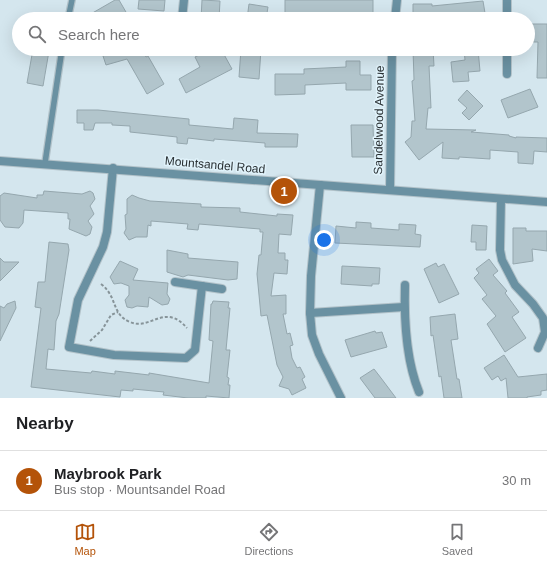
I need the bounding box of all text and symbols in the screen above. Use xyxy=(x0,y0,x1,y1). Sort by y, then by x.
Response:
search box xyxy=(12,12,535,56)
icon: search xyxy=(26,23,48,45)
text: Search here xyxy=(58,26,140,43)
street label: Sandelwood Avenue xyxy=(371,65,387,175)
street label: Mountsandel Road xyxy=(164,154,266,176)
pin: 1 xyxy=(271,176,297,206)
your location xyxy=(314,230,334,250)
text: Nearby xyxy=(16,414,74,433)
text: Maybrook Park xyxy=(54,465,162,482)
text: 1 xyxy=(25,473,33,488)
text: 30 m xyxy=(502,473,531,488)
text: Bus stop · Mountsandel Road xyxy=(54,482,225,497)
tab: Map xyxy=(74,521,96,557)
tab: Directions xyxy=(244,521,293,557)
tab: Saved xyxy=(442,521,473,557)

